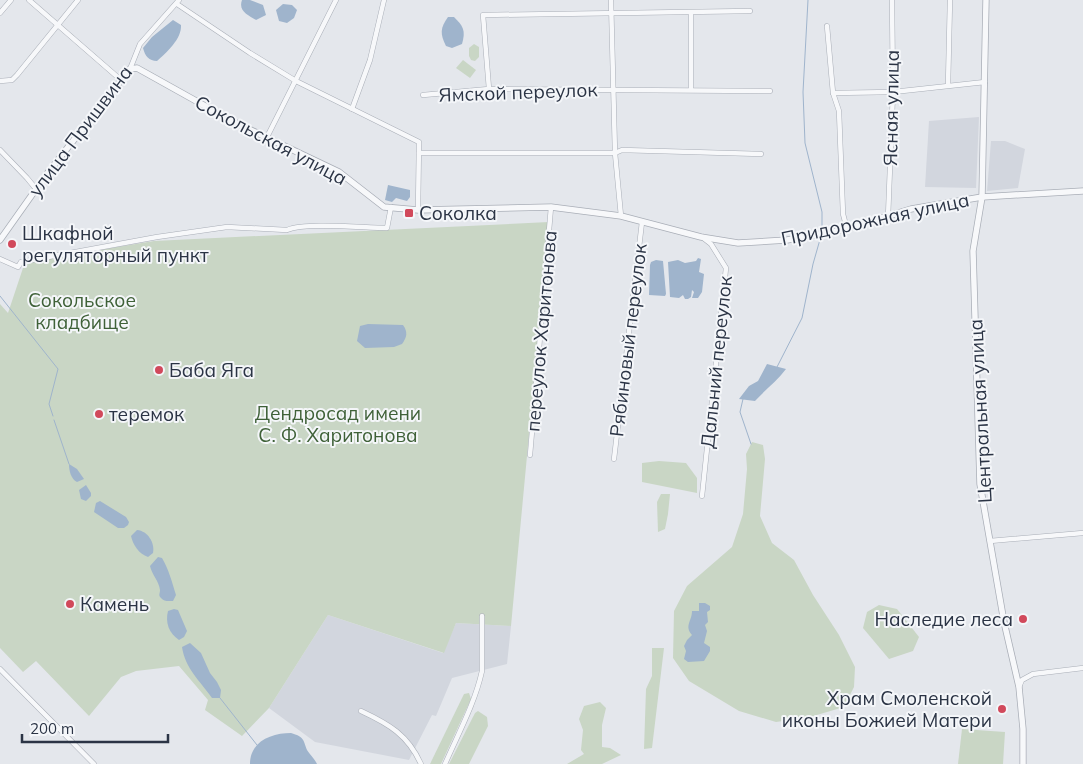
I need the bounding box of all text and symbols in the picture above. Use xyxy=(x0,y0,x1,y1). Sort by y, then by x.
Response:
street label: Ясная улица xyxy=(878,50,904,166)
street label: улица Пришвина xyxy=(23,61,137,201)
street label: Ямской переулок xyxy=(438,77,599,107)
street label: Сокольская улица xyxy=(191,90,351,190)
street label: Придорожная улица xyxy=(779,187,971,251)
place label: Соколка xyxy=(419,201,497,225)
marker: Соколка xyxy=(403,207,415,219)
place label: Шкафной регуляторный пункт xyxy=(22,221,209,267)
street label: переулок Харитонова xyxy=(520,229,562,433)
marker: Шкафной регуляторный пункт xyxy=(6,238,18,250)
street label: Рябиновый переулок xyxy=(604,241,652,438)
street label: Дальний переулок xyxy=(695,274,737,449)
park label: Сокольское кладбище xyxy=(28,288,136,334)
street label: Центральная улица xyxy=(963,318,997,504)
place label: Баба Яга xyxy=(169,358,254,382)
marker: Баба Яга xyxy=(153,364,165,376)
park label: Дендросад имени С. Ф. Харитонова xyxy=(255,401,421,447)
place label: теремок xyxy=(109,402,185,426)
marker: теремок xyxy=(93,408,105,420)
place label: Камень xyxy=(80,592,149,616)
marker: Камень xyxy=(64,598,76,610)
place label: Наследие леса xyxy=(874,607,1013,631)
marker: Наследие леса xyxy=(1017,613,1029,625)
place label: Храм Смоленской иконы Божией Матери xyxy=(782,686,992,732)
marker: Храм Смоленской иконы Божией Матери xyxy=(996,703,1008,715)
scale bar xyxy=(22,712,169,744)
text: 200 m xyxy=(30,719,74,738)

